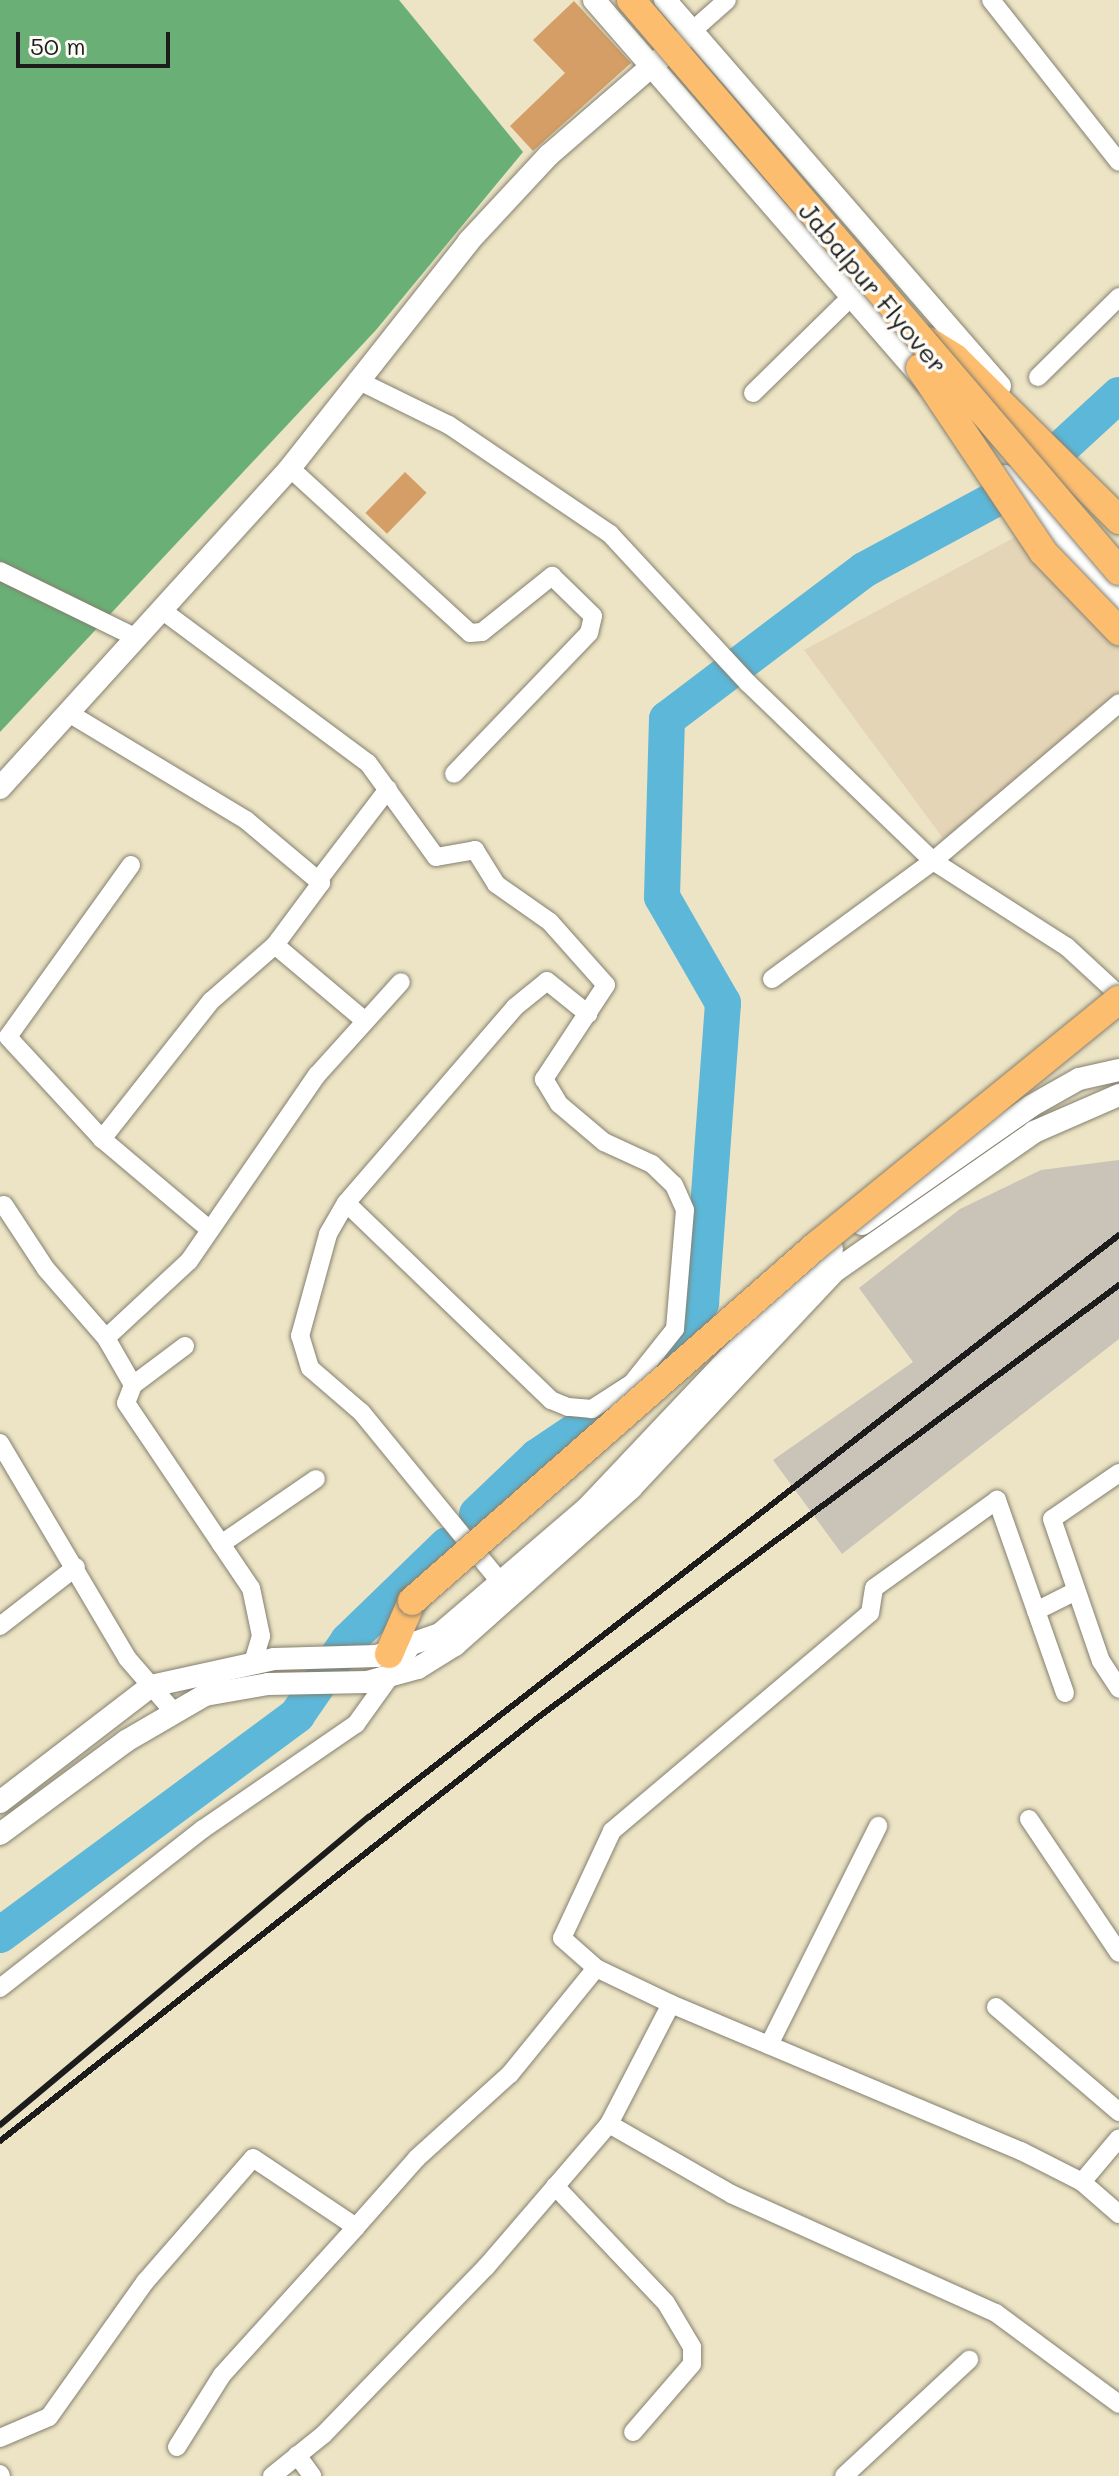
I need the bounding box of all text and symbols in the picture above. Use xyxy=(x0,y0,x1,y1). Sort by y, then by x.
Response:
scale bar xyxy=(20,16,174,66)
text: 50 m xyxy=(30,30,86,61)
street label: Jabalpur Flyover xyxy=(792,196,954,380)

